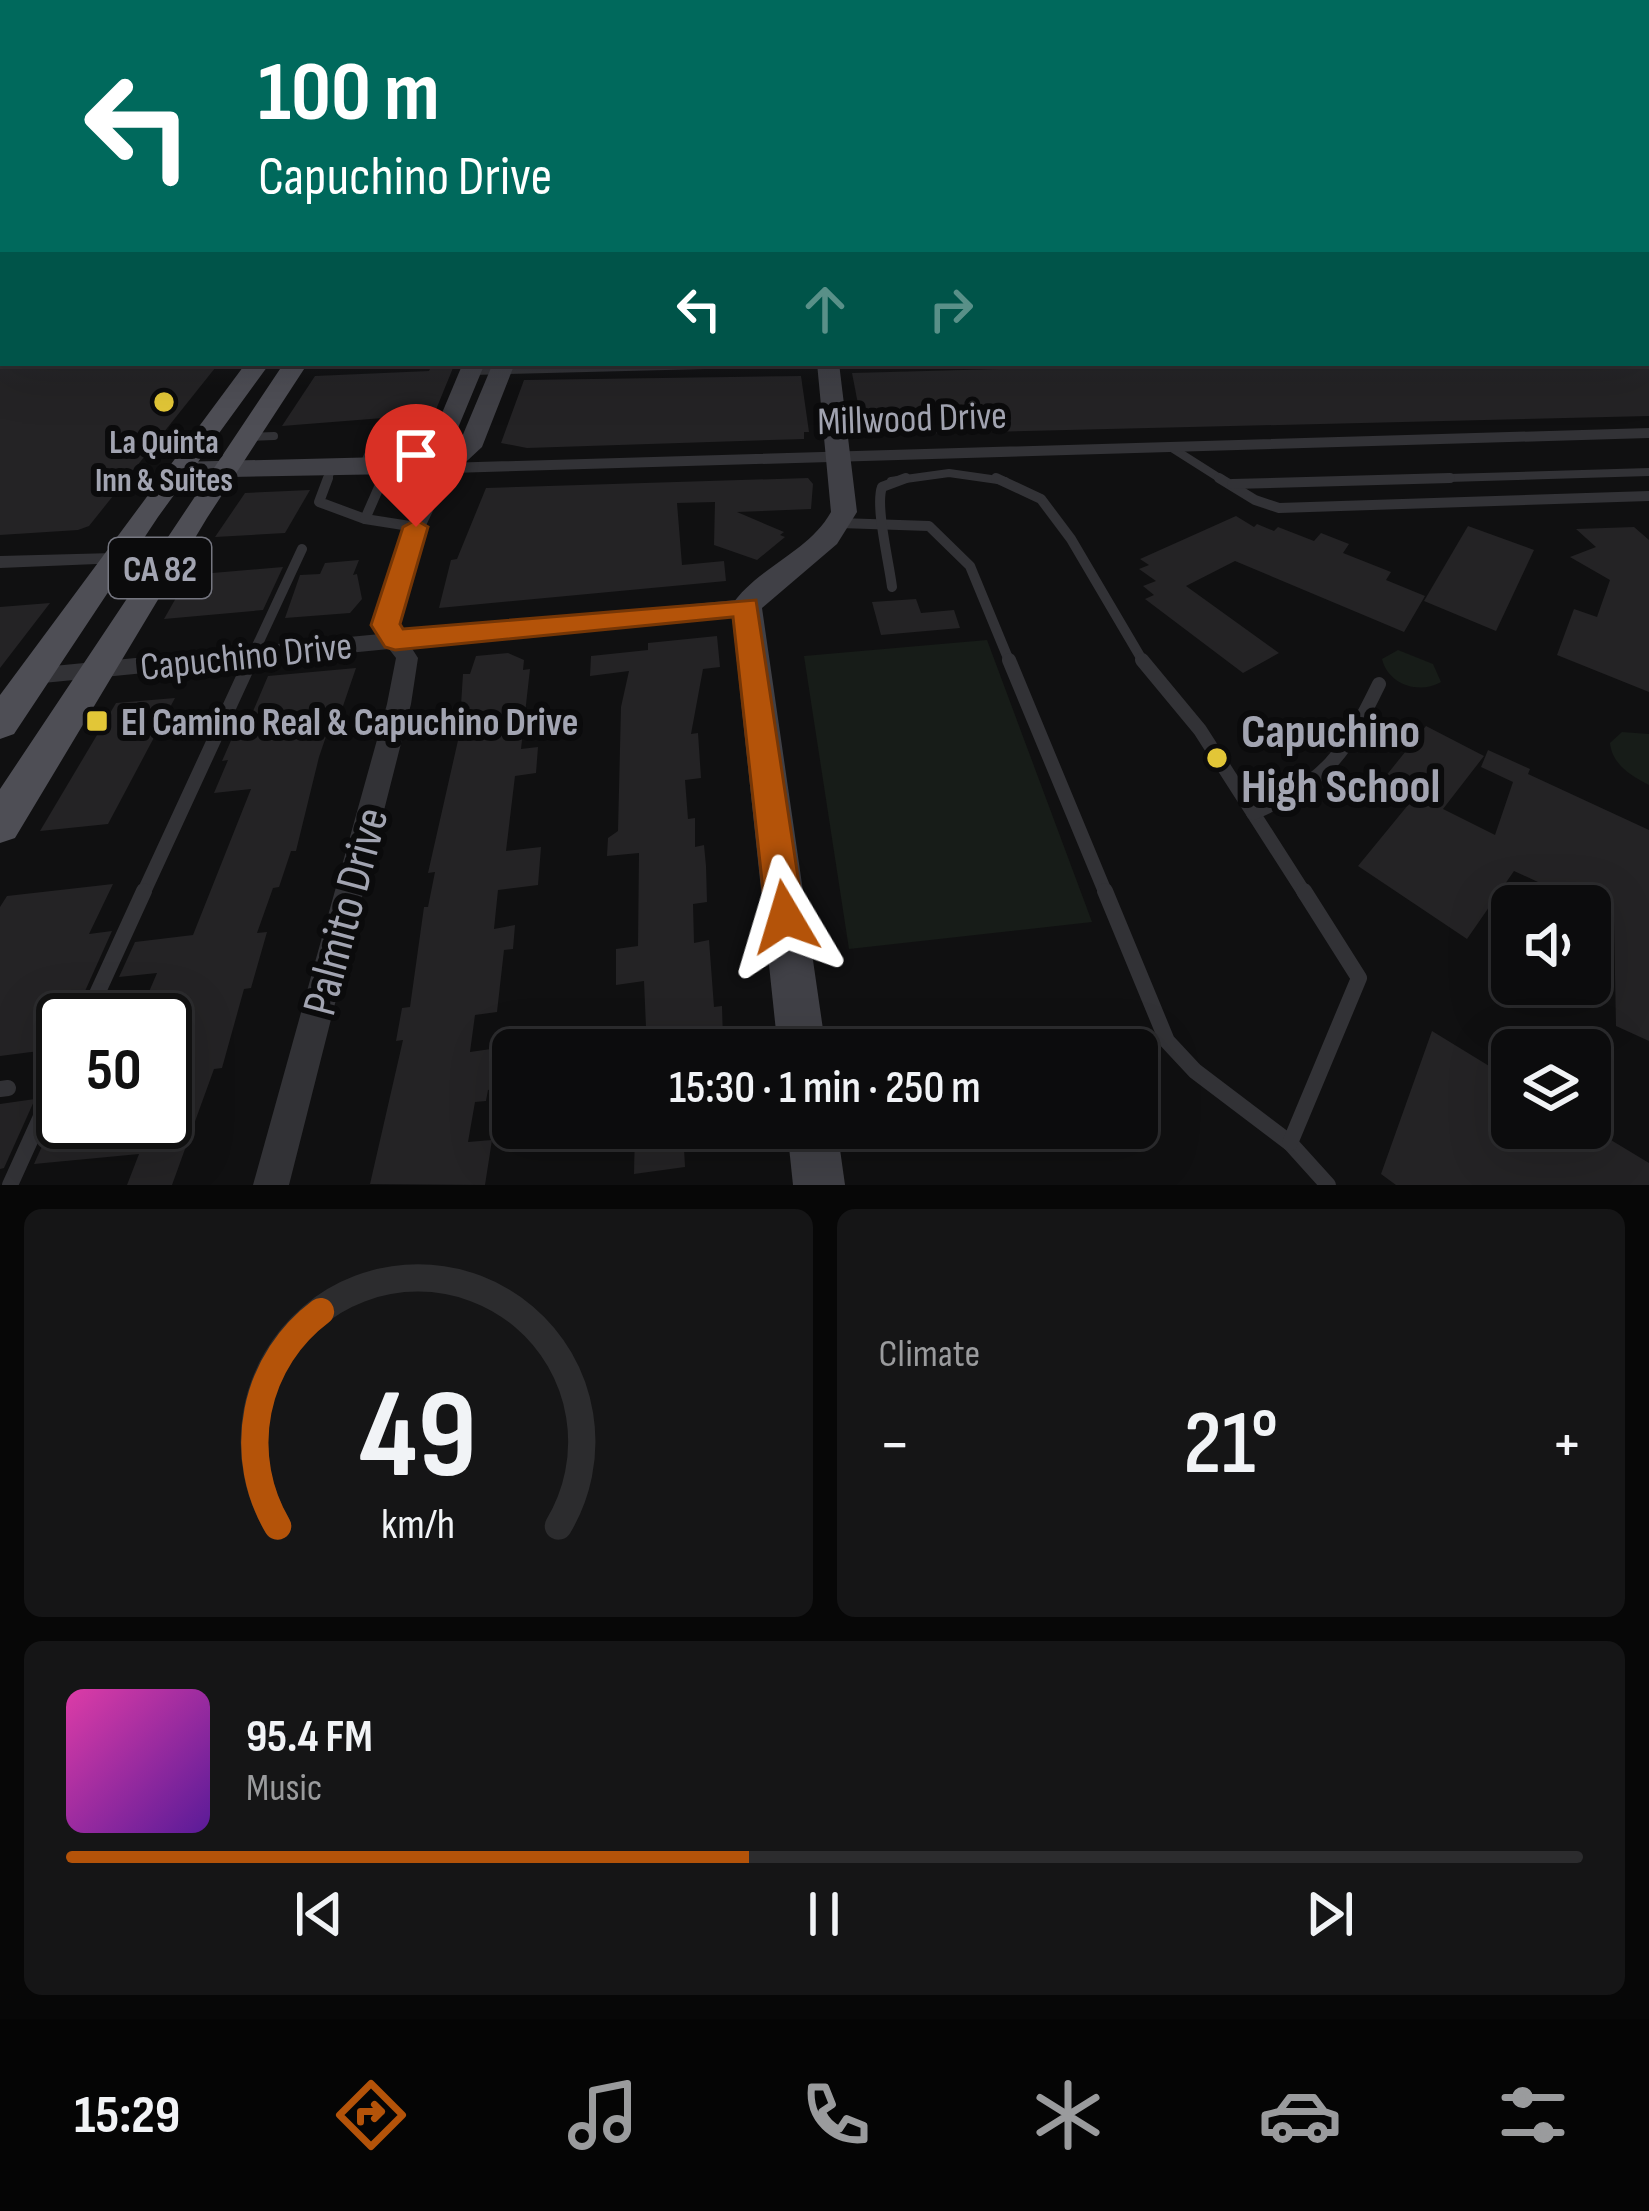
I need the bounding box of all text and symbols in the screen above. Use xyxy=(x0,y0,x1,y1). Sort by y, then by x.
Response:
text: 100 m xyxy=(258,43,440,144)
icon: left xyxy=(60,48,216,204)
text: Capuchino Drive xyxy=(258,145,552,210)
icon: left xyxy=(666,276,732,342)
icon: ahead xyxy=(792,276,858,342)
icon: right xyxy=(918,276,984,342)
marker: La Quinta Inn & Suites xyxy=(151,389,177,415)
street label: Millwood Drive xyxy=(817,393,1008,446)
pin xyxy=(365,404,467,527)
icon: arrive xyxy=(383,422,449,488)
place label: La Quinta Inn & Suites xyxy=(95,423,233,501)
road number: CA 82 xyxy=(109,538,211,598)
street label: Capuchino Drive xyxy=(138,623,354,692)
place label: El Camino Real & Capuchino Drive xyxy=(121,700,578,747)
place label: Capuchino High School xyxy=(1241,704,1440,816)
marker: El Camino Real & Capuchino Drive xyxy=(84,708,110,734)
marker: Capuchino High School xyxy=(1204,745,1230,771)
street label: Palmito Drive xyxy=(291,802,401,1022)
position arrow xyxy=(722,854,848,980)
map controls xyxy=(1491,885,1611,1149)
button: sound xyxy=(1491,885,1611,1005)
speed limit sign: 50 xyxy=(36,993,192,1149)
button: layers xyxy=(1491,1029,1611,1149)
text: 15:30 · 1 min · 250 m xyxy=(669,1061,981,1116)
text: Climate xyxy=(879,1331,980,1378)
text: 49 xyxy=(360,1363,477,1512)
text: 21° xyxy=(1183,1391,1278,1499)
text: − xyxy=(879,1406,911,1485)
text: + xyxy=(1551,1406,1583,1485)
text: km/h xyxy=(381,1499,455,1551)
text: 95.4 FM xyxy=(246,1710,373,1765)
text: Music xyxy=(246,1765,322,1812)
icon: previous xyxy=(286,1881,352,1947)
icon: pause xyxy=(791,1881,857,1947)
icon: next xyxy=(1297,1881,1363,1947)
icon: directions xyxy=(329,2073,413,2157)
icon: music xyxy=(561,2073,645,2157)
icon: phone xyxy=(794,2073,878,2157)
icon: climate xyxy=(1026,2073,1110,2157)
icon: car xyxy=(1258,2073,1342,2157)
icon: filters xyxy=(1491,2073,1575,2157)
text: 15:29 xyxy=(74,2083,180,2148)

